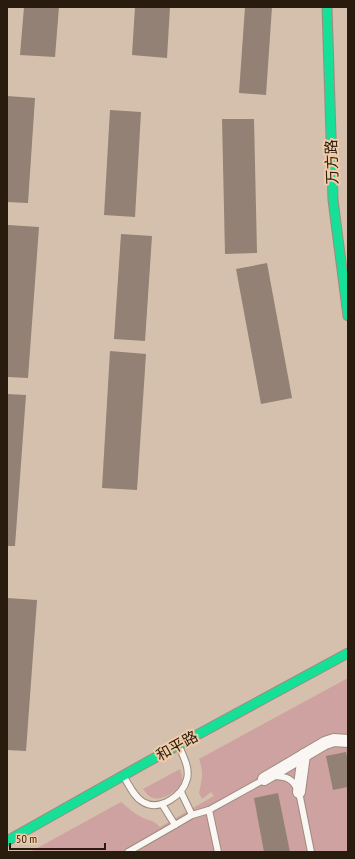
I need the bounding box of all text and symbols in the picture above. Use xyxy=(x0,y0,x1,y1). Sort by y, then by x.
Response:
street label: 万方路 xyxy=(321,139,342,185)
street label: 和平路 xyxy=(152,726,201,765)
scale bar xyxy=(10,825,105,851)
text: 50 m xyxy=(16,831,37,846)

